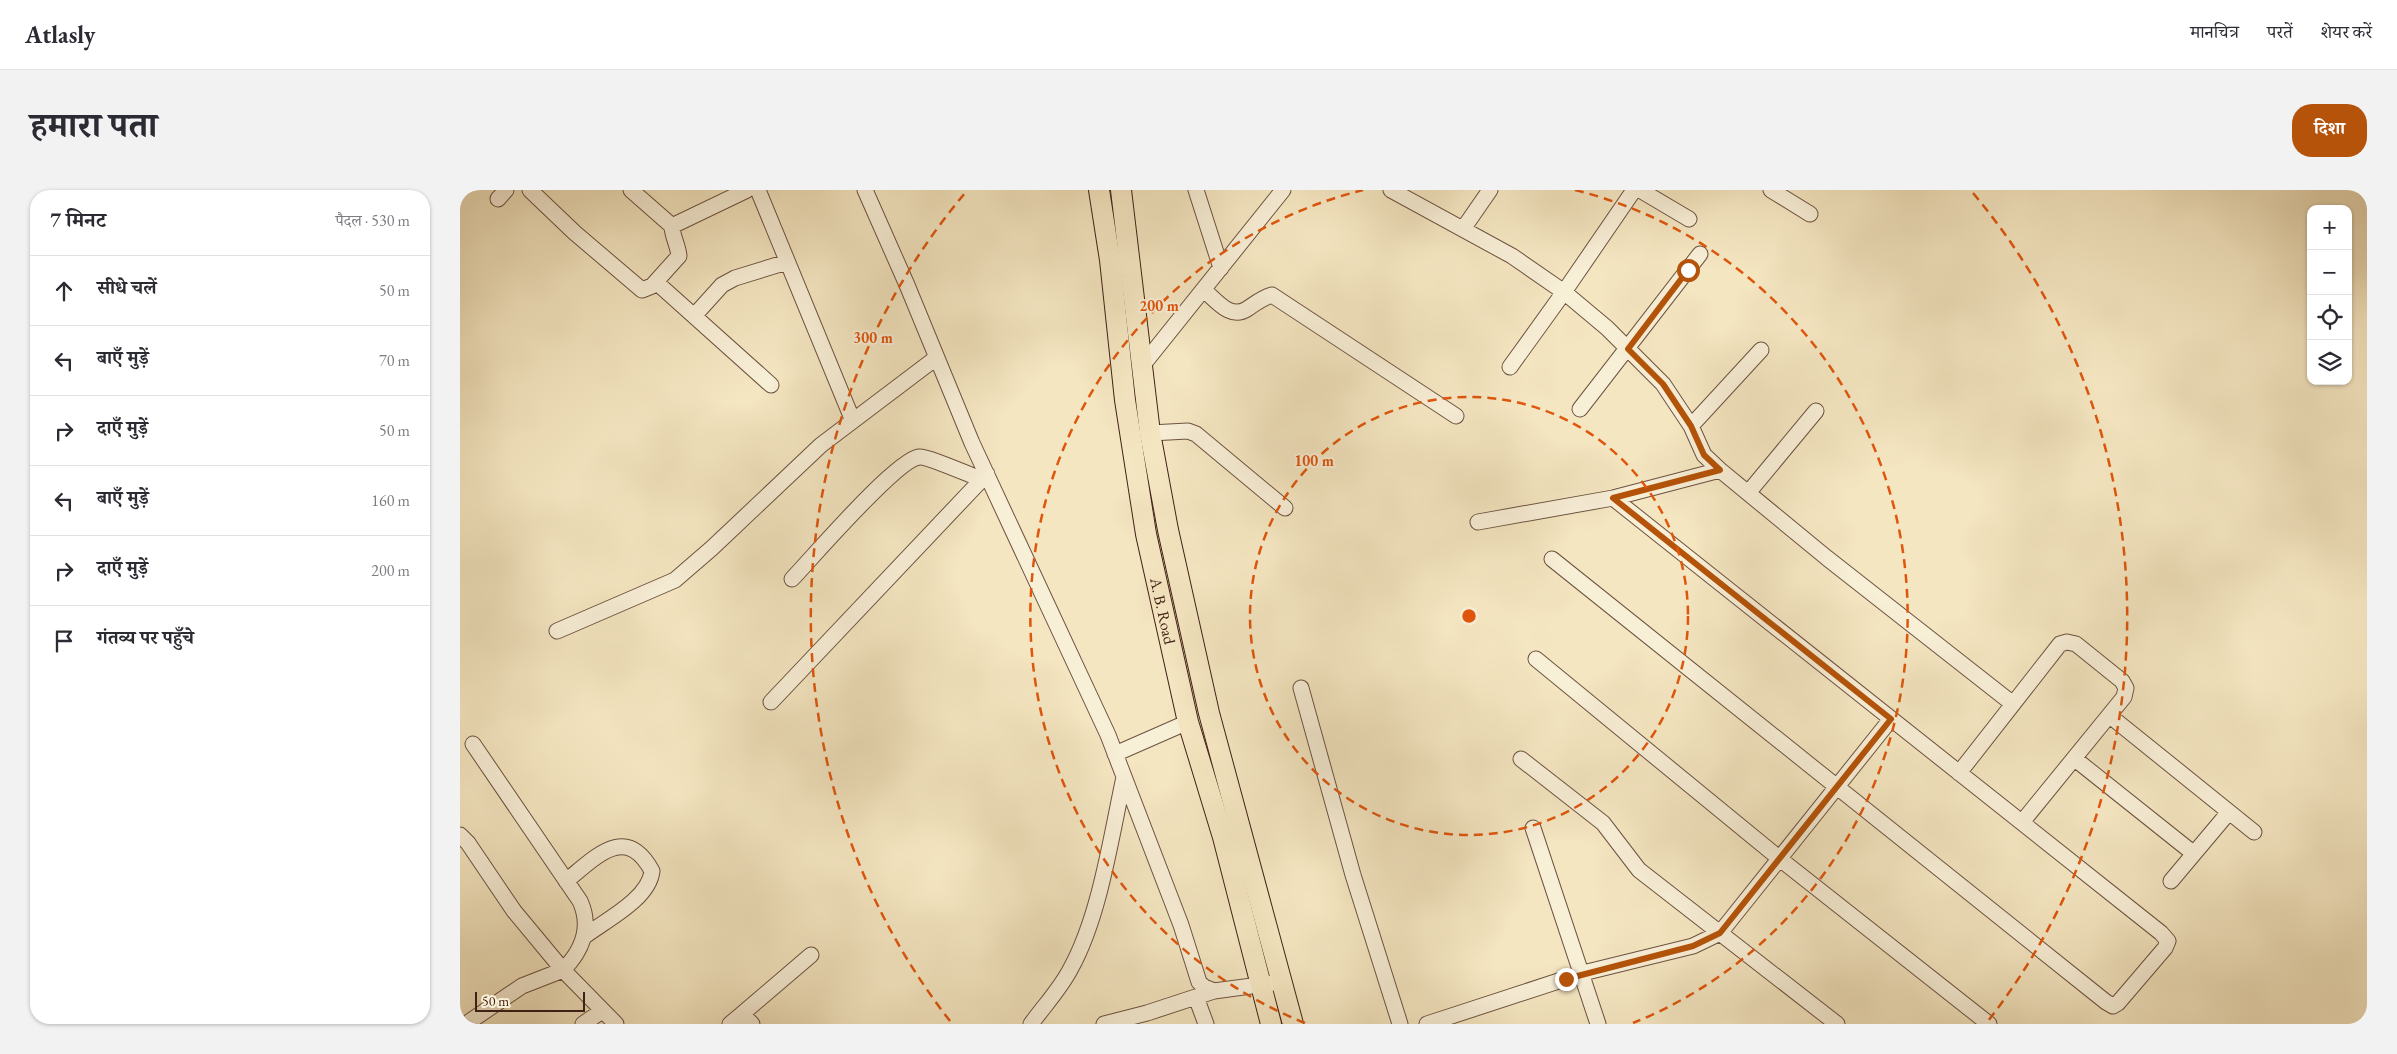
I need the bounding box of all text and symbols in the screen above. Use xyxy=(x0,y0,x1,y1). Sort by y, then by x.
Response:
text: Atlasly xyxy=(25,19,95,50)
text: मानचित्र xyxy=(2190,20,2239,43)
text: परतें xyxy=(2267,20,2293,43)
text: शेयर करें xyxy=(2321,20,2372,43)
text: हमारा पता xyxy=(30,102,157,147)
button: दिशा xyxy=(2292,104,2367,157)
map controls xyxy=(2307,205,2352,385)
button: + xyxy=(2307,205,2352,250)
text: 7 मिनट xyxy=(50,206,106,233)
text: पैदल · 530 m xyxy=(336,210,410,231)
button: − xyxy=(2307,250,2352,295)
route start xyxy=(1677,259,1700,282)
text: सीधे चलें xyxy=(97,275,157,300)
icon: ahead xyxy=(50,277,78,305)
text: 50 m xyxy=(379,280,410,301)
button: locate xyxy=(2307,295,2352,340)
text: 200 m xyxy=(1139,296,1179,315)
text: 300 m xyxy=(853,328,893,347)
button: layers xyxy=(2307,340,2352,385)
text: बाएँ मुड़ें xyxy=(97,345,149,370)
icon: left xyxy=(50,347,78,375)
text: 70 m xyxy=(379,350,410,371)
text: दाएँ मुड़ें xyxy=(97,415,148,440)
icon: right xyxy=(50,417,78,445)
text: 50 m xyxy=(379,420,410,441)
text: 100 m xyxy=(1294,451,1334,470)
text: बाएँ मुड़ें xyxy=(97,485,149,510)
icon: left xyxy=(50,487,78,515)
text: 160 m xyxy=(371,490,410,511)
text: दाएँ मुड़ें xyxy=(97,555,148,580)
icon: right xyxy=(50,557,78,585)
text: 200 m xyxy=(371,560,410,581)
street label: A. B. Road xyxy=(1145,575,1181,647)
centre of rings xyxy=(1460,607,1478,625)
text: गंतव्य पर पहुँचे xyxy=(97,625,194,650)
icon: arrive xyxy=(50,627,78,655)
route end xyxy=(1555,968,1578,991)
scale bar xyxy=(475,989,585,1012)
text: 50 m xyxy=(482,992,509,1010)

